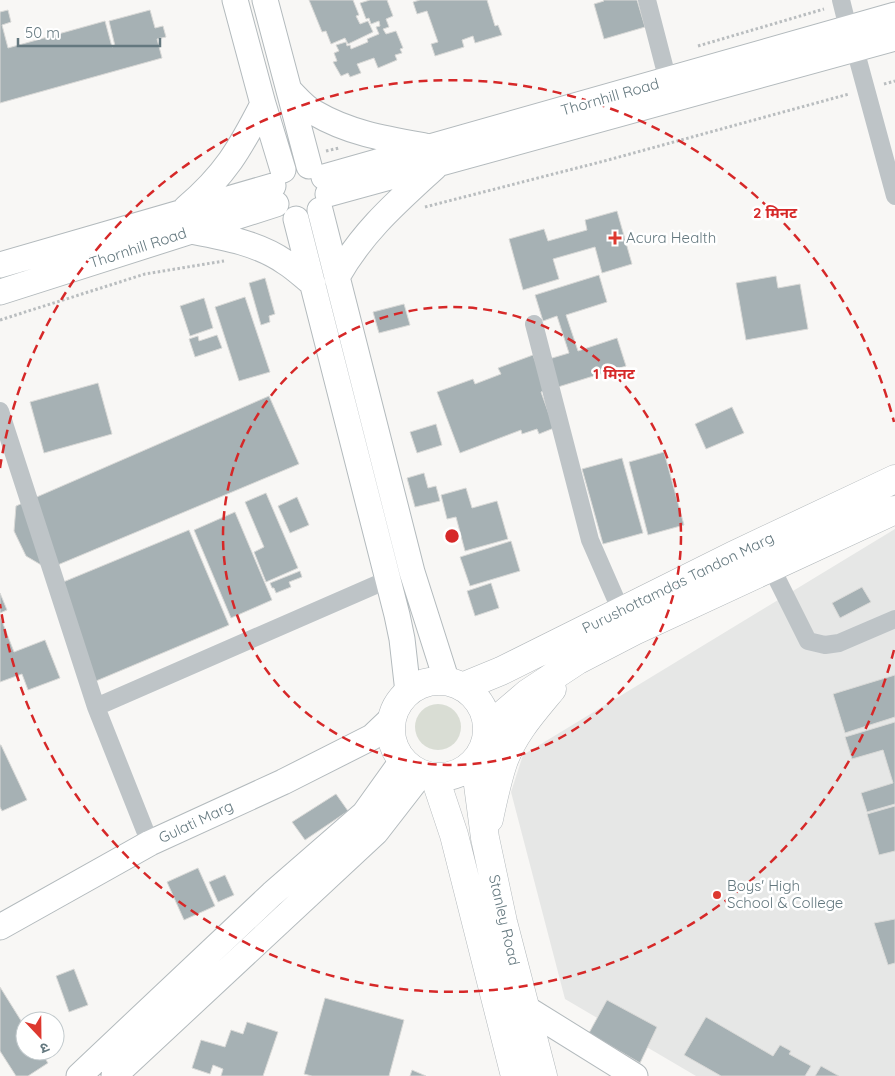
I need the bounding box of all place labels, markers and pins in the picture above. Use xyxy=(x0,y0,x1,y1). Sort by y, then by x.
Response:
place label: Acura Health xyxy=(626,228,716,247)
marker: Acura Health xyxy=(608,231,622,245)
centre of rings xyxy=(443,527,461,545)
place label: Boys' High School & College xyxy=(727,876,843,912)
marker: Boys' High School & College xyxy=(711,889,723,901)

